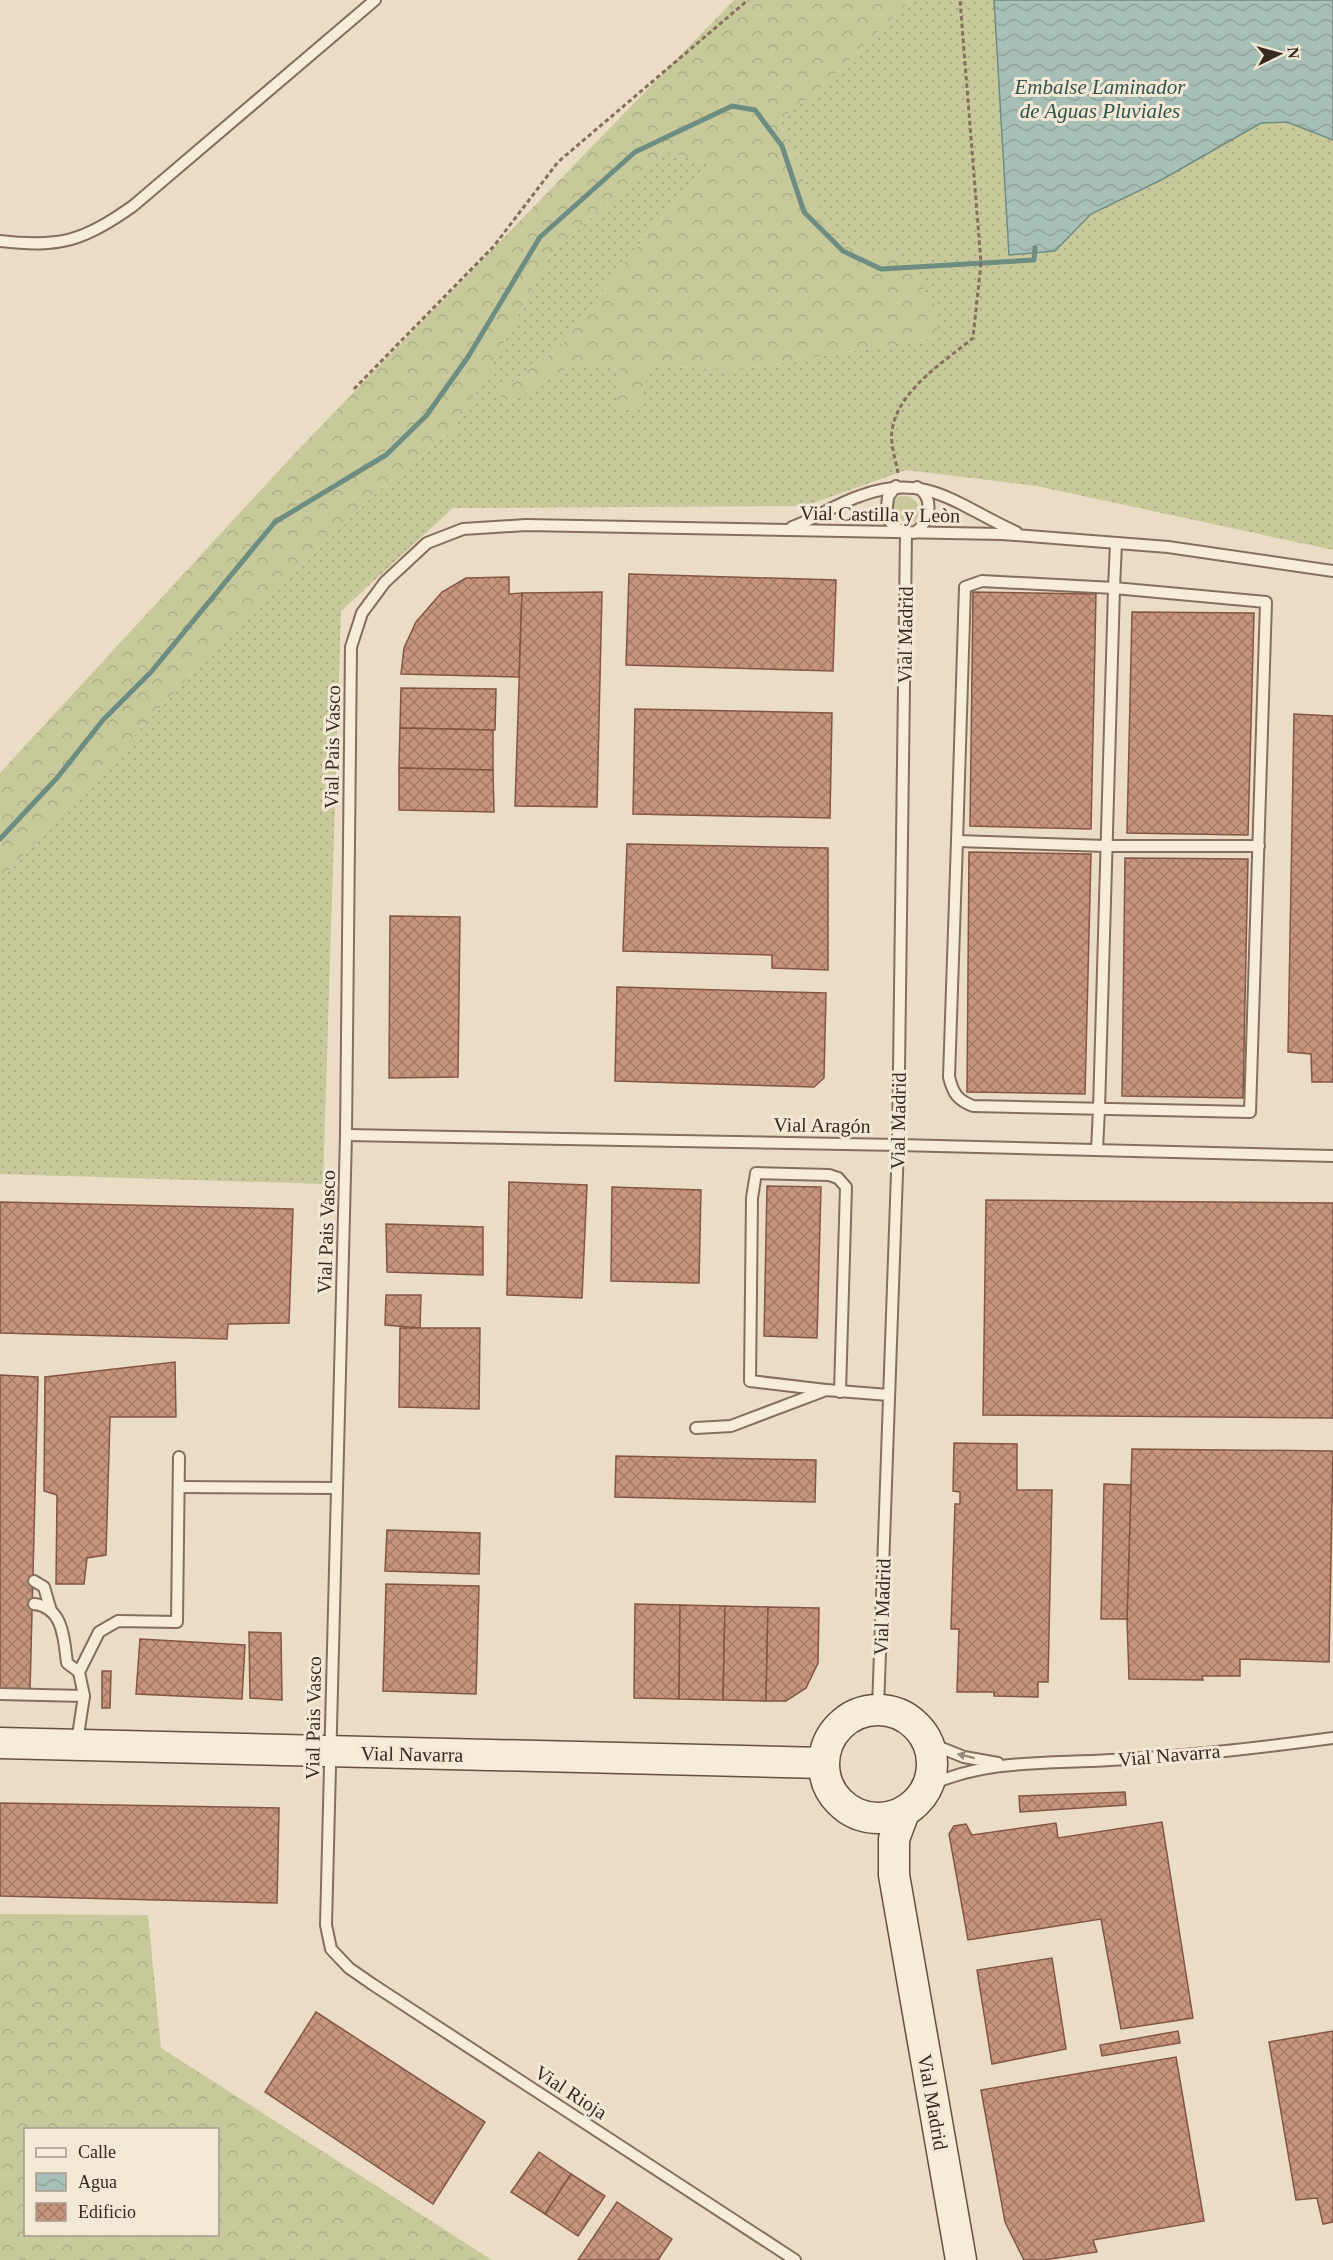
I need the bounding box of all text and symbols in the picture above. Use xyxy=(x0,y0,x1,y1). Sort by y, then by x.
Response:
north arrow xyxy=(1249,24,1309,84)
text: N xyxy=(1284,46,1302,60)
water label: Embalse Laminador de Aguas Pluviales xyxy=(1014,75,1186,123)
street label: Vial Castilla y Leòn xyxy=(800,502,960,527)
street label: Vial Madrid xyxy=(893,586,917,684)
street label: Vial Pais Vasco xyxy=(320,685,344,809)
street label: Vial Madrid xyxy=(886,1072,910,1170)
street label: Vial Aragón xyxy=(773,1113,871,1138)
street label: Vial Pais Vasco xyxy=(313,1170,339,1294)
street label: Vial Madrid xyxy=(869,1558,895,1656)
street label: Vial Pais Vasco xyxy=(301,1656,325,1780)
street label: Vial Navarra xyxy=(1117,1740,1221,1770)
street label: Vial Navarra xyxy=(360,1742,464,1766)
one-way arrow xyxy=(957,1751,975,1761)
street label: Vial Madrid xyxy=(914,2052,952,2152)
street label: Vial Rioja xyxy=(530,2061,611,2124)
legend xyxy=(24,2128,219,2236)
text: Calle xyxy=(78,2142,116,2162)
text: Agua xyxy=(78,2172,117,2192)
text: Edificio xyxy=(78,2202,136,2222)

